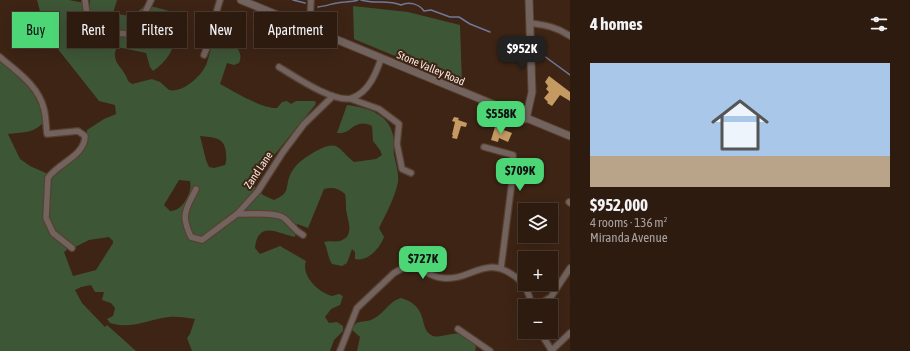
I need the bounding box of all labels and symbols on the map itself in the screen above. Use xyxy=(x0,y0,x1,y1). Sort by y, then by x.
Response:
pin: $952K xyxy=(494,36,550,70)
street label: Stone Valley Road xyxy=(395,48,467,88)
pin: $558K xyxy=(473,101,529,135)
street label: Zand Lane xyxy=(241,149,275,191)
pin: $709K xyxy=(492,158,548,192)
pin: $727K xyxy=(395,246,451,280)

